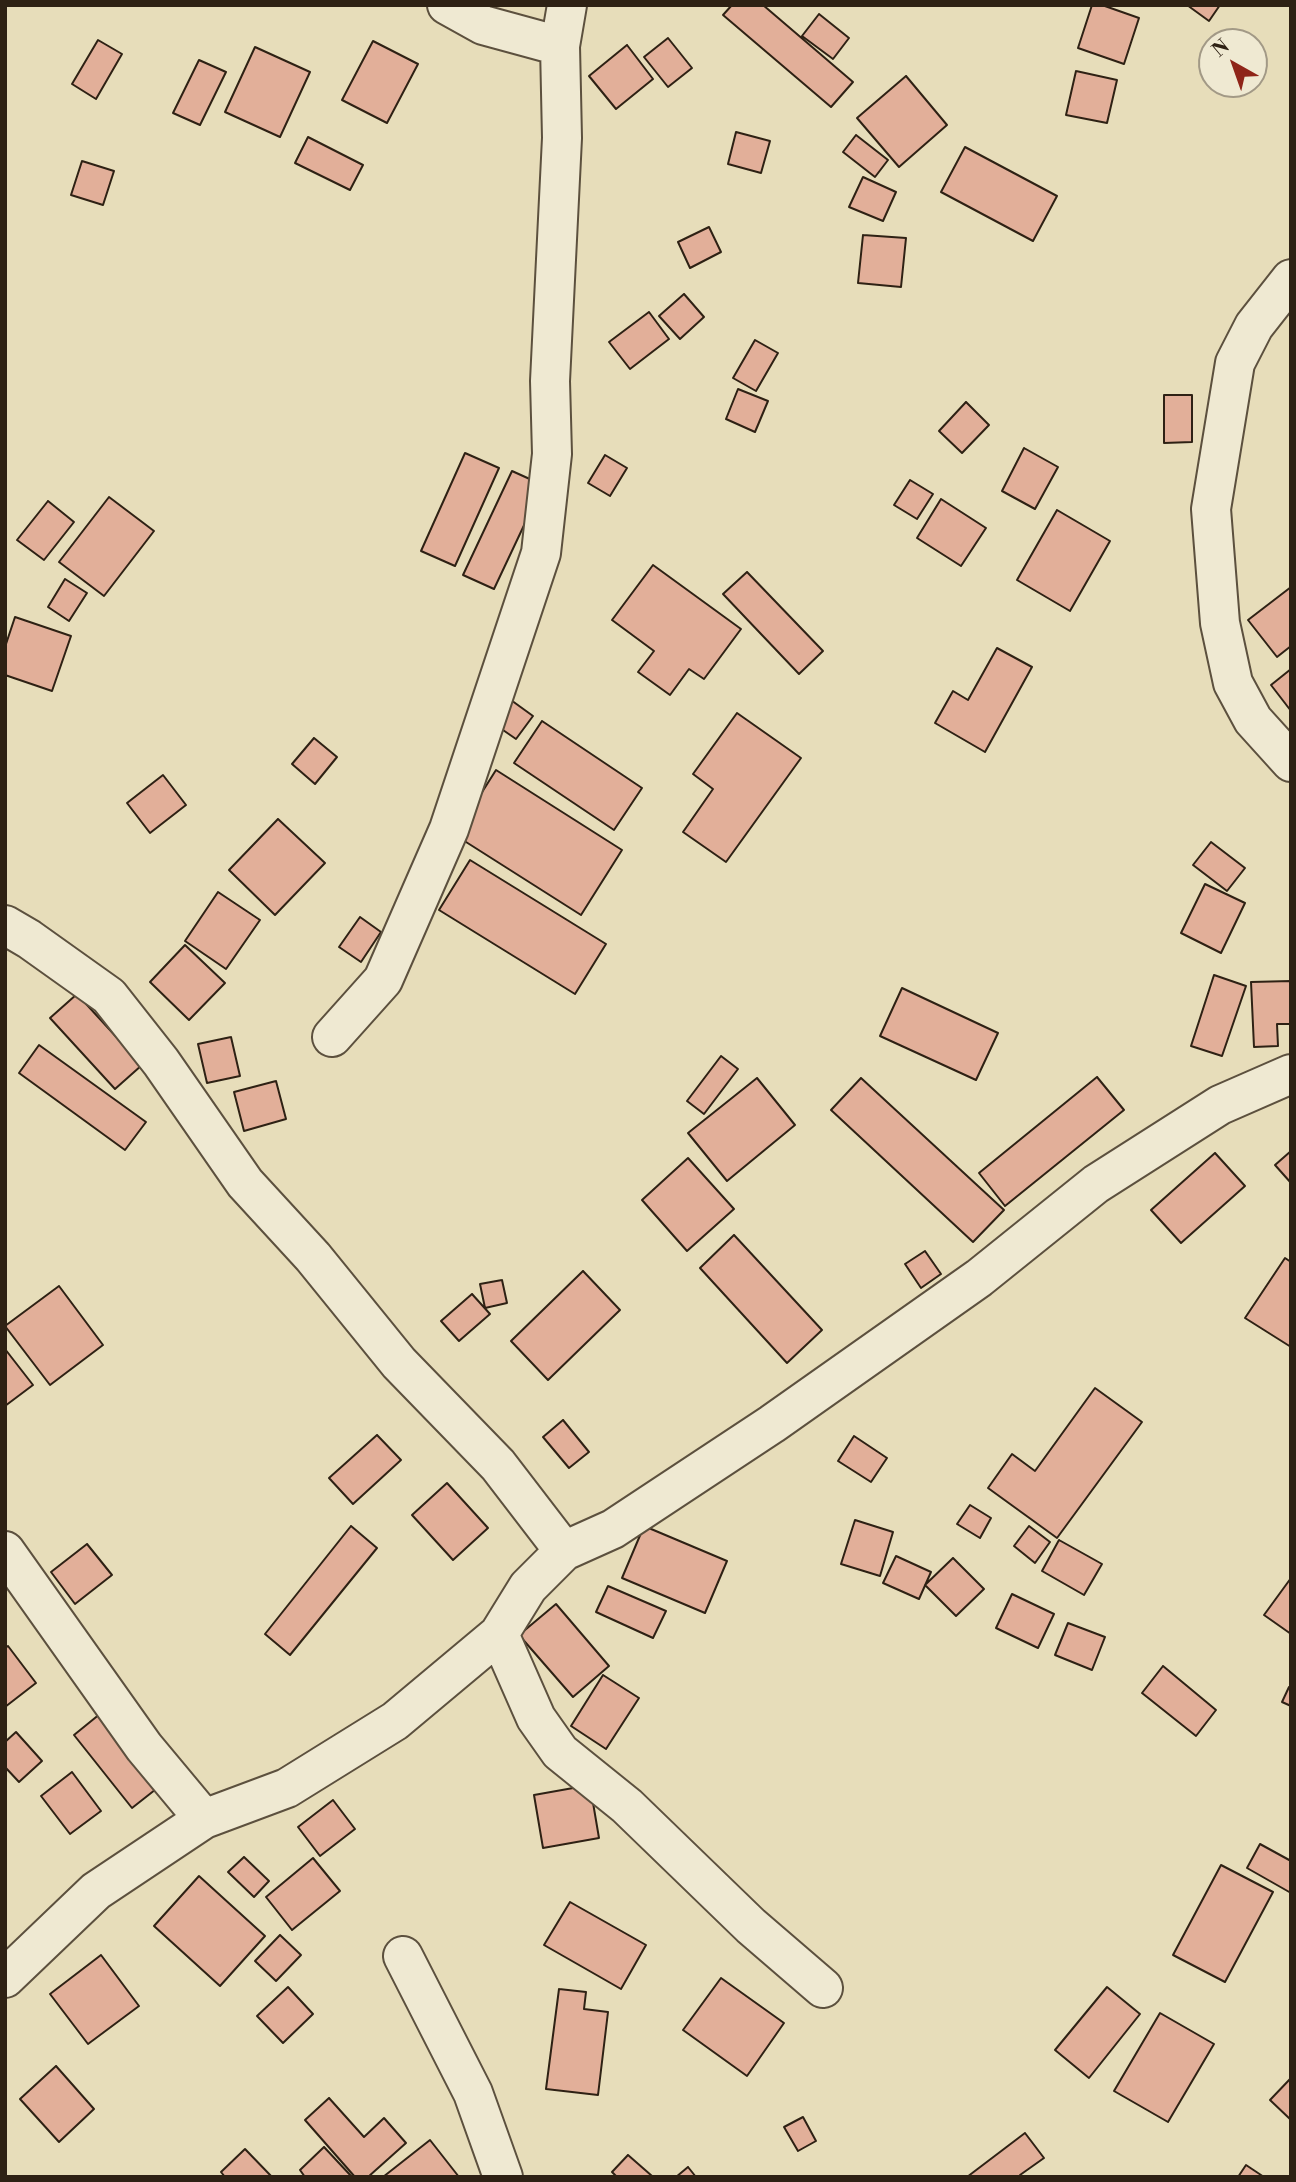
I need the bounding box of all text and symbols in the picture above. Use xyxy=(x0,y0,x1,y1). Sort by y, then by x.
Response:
north arrow xyxy=(1198,28,1268,98)
text: N xyxy=(1207,34,1234,62)

